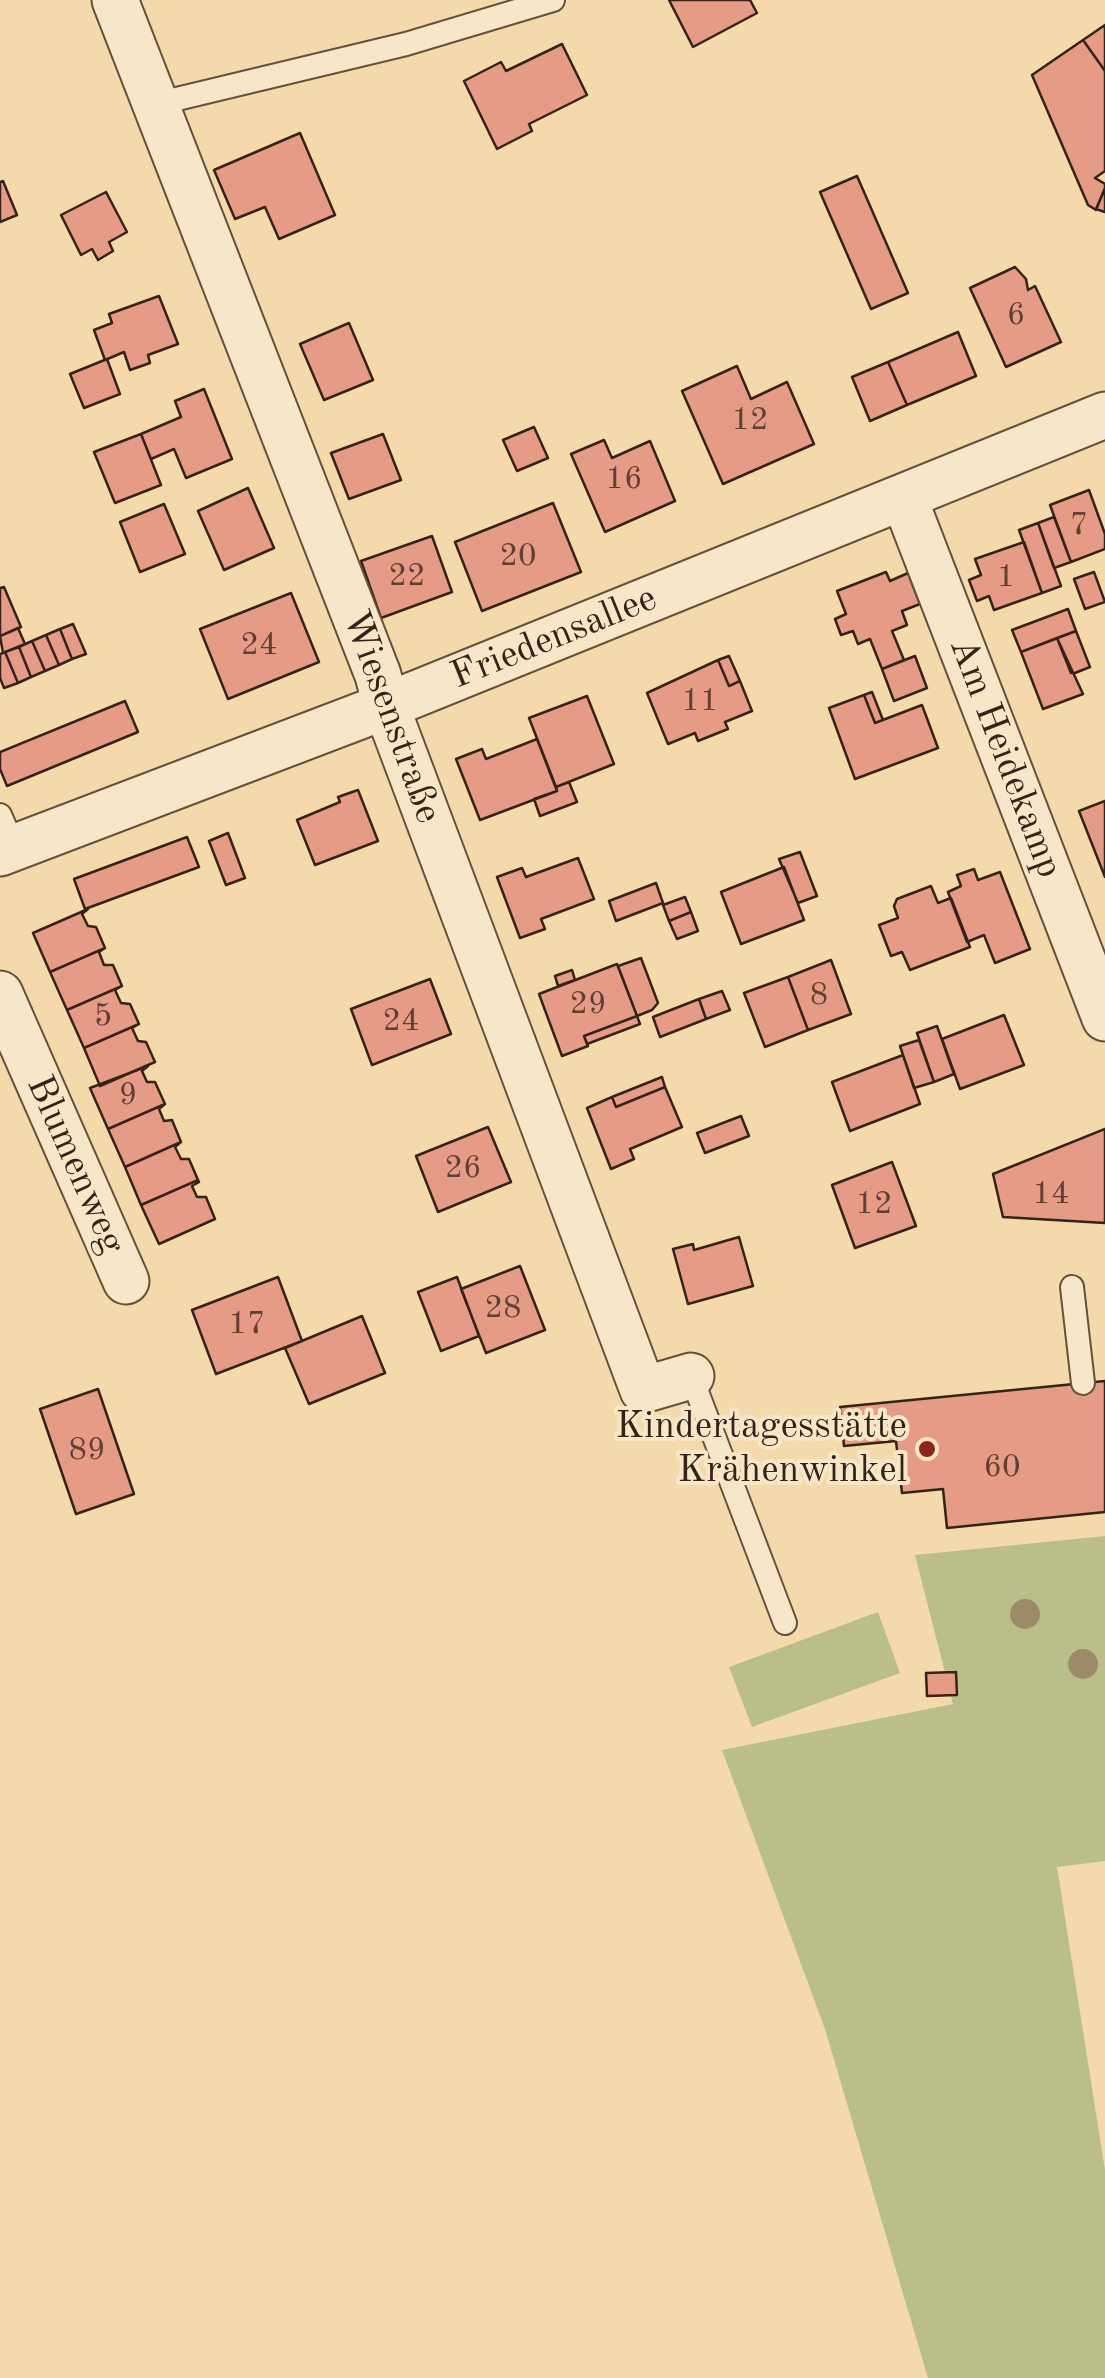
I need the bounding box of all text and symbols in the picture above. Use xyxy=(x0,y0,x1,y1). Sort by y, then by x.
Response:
house number: 6 xyxy=(1007,297,1025,335)
house number: 12 xyxy=(731,402,769,440)
house number: 16 xyxy=(605,461,643,499)
house number: 7 xyxy=(1070,507,1088,545)
house number: 20 xyxy=(499,538,537,576)
house number: 22 xyxy=(388,558,426,596)
house number: 1 xyxy=(997,559,1015,597)
street label: Friedensallee xyxy=(445,576,663,700)
street label: Wiesenstraße xyxy=(331,605,451,829)
house number: 24 xyxy=(240,627,278,665)
street label: Am Heidekamp xyxy=(938,632,1072,884)
house number: 11 xyxy=(681,683,719,721)
house number: 8 xyxy=(810,977,828,1015)
house number: 29 xyxy=(569,986,607,1024)
house number: 5 xyxy=(94,998,112,1036)
house number: 24 xyxy=(382,1003,420,1041)
street label: Blumenweg xyxy=(15,1069,135,1261)
house number: 9 xyxy=(119,1077,137,1115)
house number: 26 xyxy=(444,1150,482,1188)
house number: 14 xyxy=(1032,1176,1070,1214)
house number: 12 xyxy=(855,1186,893,1224)
house number: 28 xyxy=(484,1290,522,1328)
house number: 17 xyxy=(228,1306,266,1344)
place label: Kindertagesstätte Krähenwinkel xyxy=(615,1404,907,1494)
house number: 89 xyxy=(68,1432,106,1470)
marker: Kindertagesstätte Krähenwinkel xyxy=(916,1438,938,1460)
house number: 60 xyxy=(983,1449,1021,1487)

